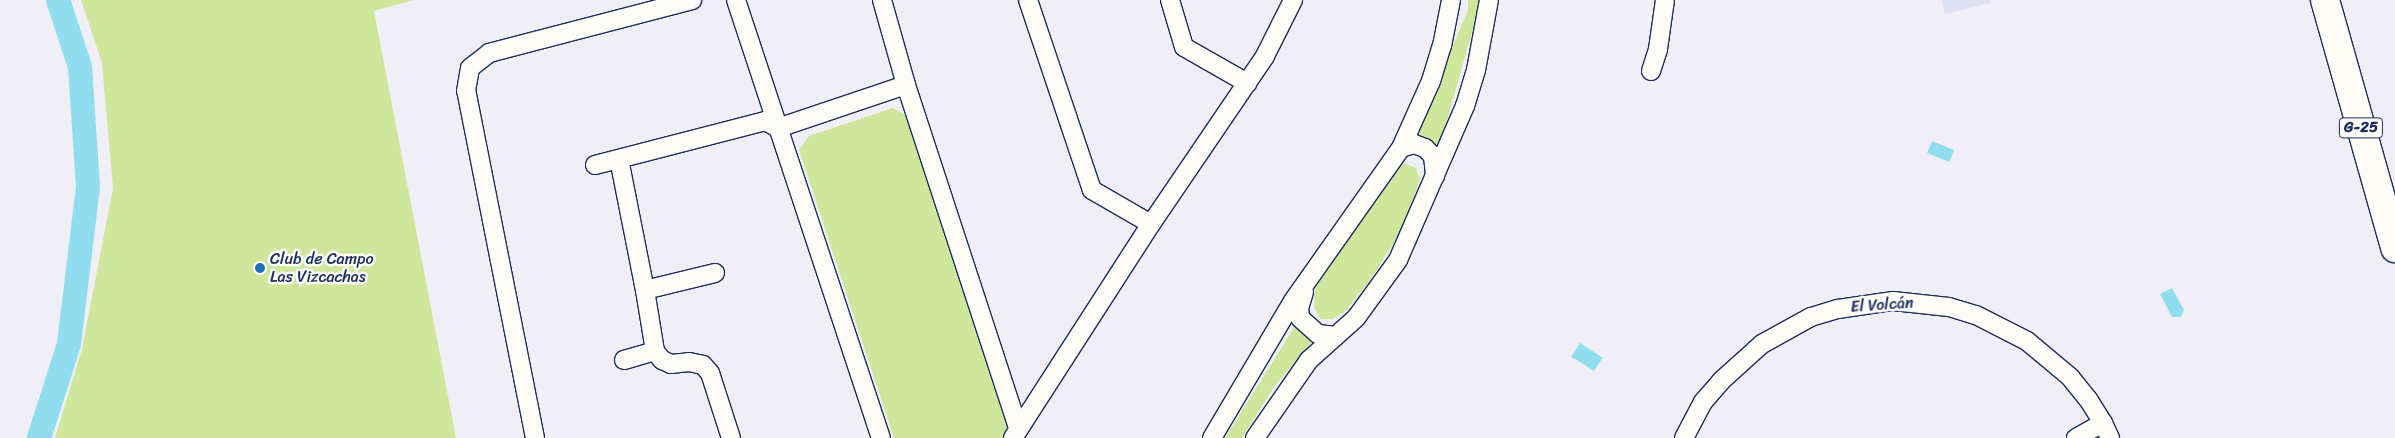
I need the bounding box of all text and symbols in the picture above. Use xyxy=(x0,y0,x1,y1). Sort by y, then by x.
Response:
road number: G-25 xyxy=(2338,116,2384,140)
place label: Club de Campo Las Vizcachas xyxy=(270,249,374,287)
marker: Club de Campo Las Vizcachas xyxy=(254,262,266,274)
street label: El Volcán xyxy=(1850,293,1914,317)

